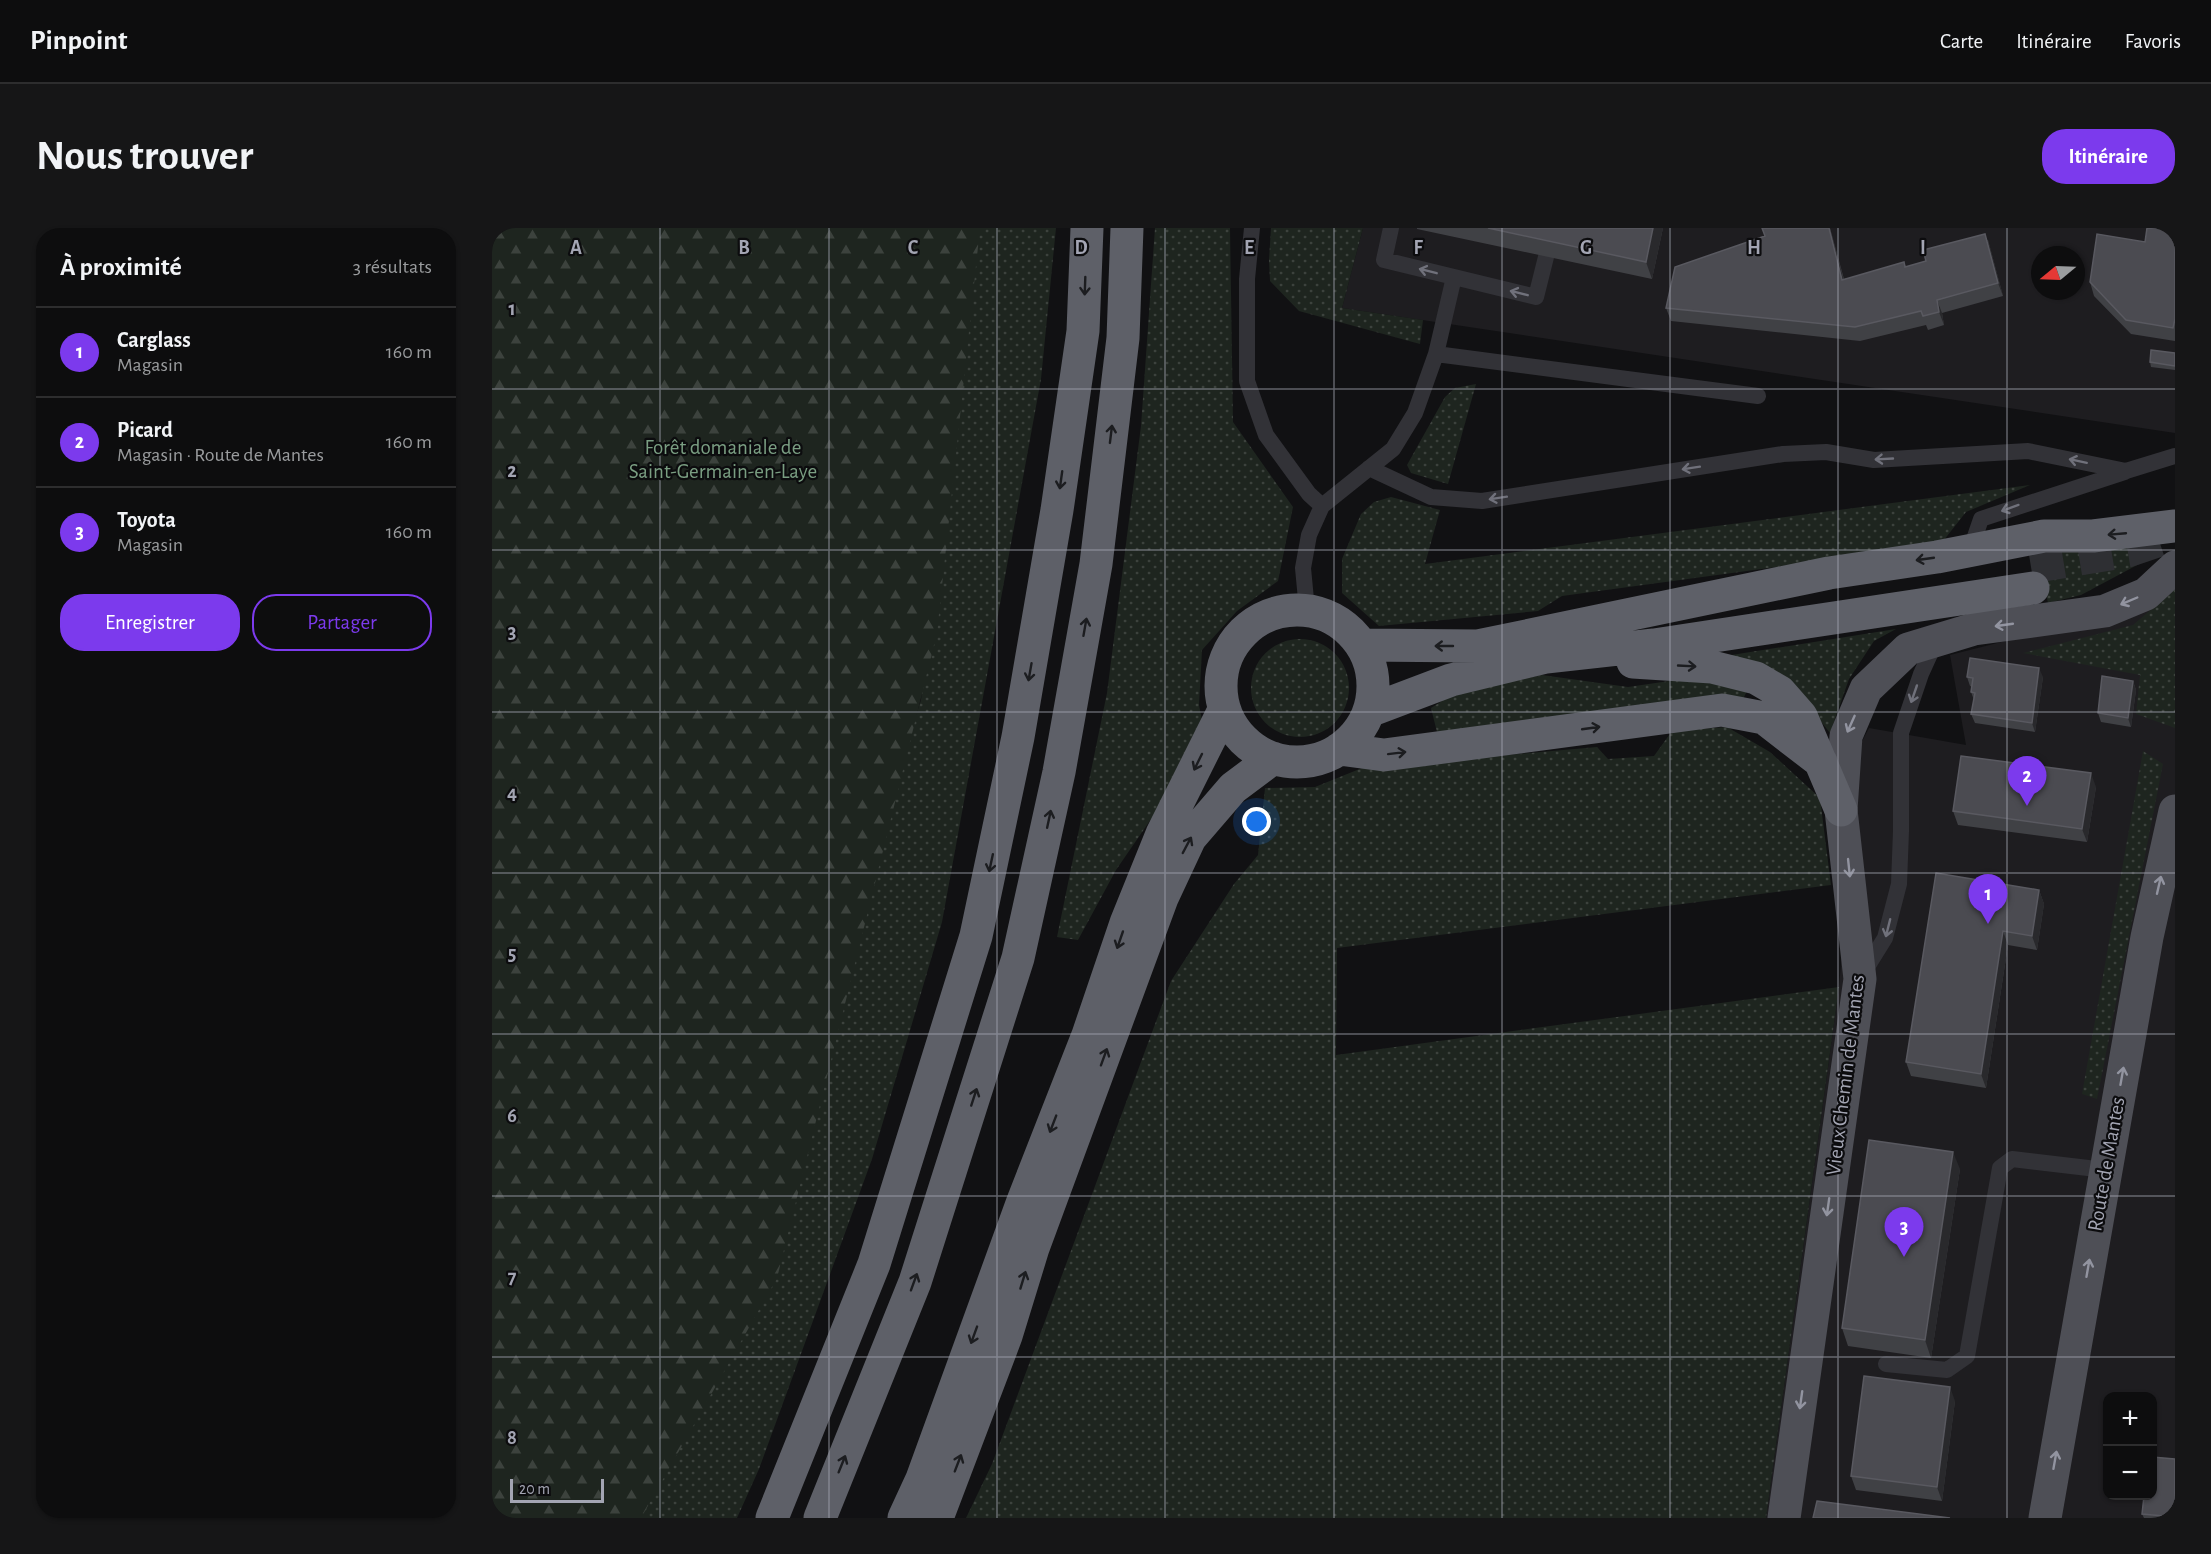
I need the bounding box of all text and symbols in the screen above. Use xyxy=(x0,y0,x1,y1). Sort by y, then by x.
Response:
text: Pinpoint xyxy=(30,27,128,55)
text: Carte xyxy=(1940,31,1983,52)
text: Itinéraire xyxy=(2016,31,2092,52)
text: Favoris xyxy=(2125,31,2181,52)
button: Itinéraire xyxy=(2042,129,2175,184)
text: Nous trouver xyxy=(36,135,253,177)
text: A xyxy=(570,238,582,258)
text: B xyxy=(738,238,750,258)
text: C xyxy=(908,238,919,258)
text: D xyxy=(1074,238,1088,258)
text: E xyxy=(1244,238,1254,258)
text: F xyxy=(1413,238,1423,258)
text: G xyxy=(1580,238,1592,258)
text: H xyxy=(1747,238,1761,258)
text: I xyxy=(1920,238,1926,258)
north arrow xyxy=(2031,246,2085,300)
text: À proximité xyxy=(60,254,182,280)
text: 3 résultats xyxy=(353,257,432,277)
one-way arrow xyxy=(1419,264,1438,276)
one-way arrow xyxy=(1079,276,1090,296)
one-way arrow xyxy=(1510,287,1529,299)
text: 1 xyxy=(508,299,516,319)
text: Carglass xyxy=(117,329,191,351)
text: 1 xyxy=(76,342,83,362)
text: 160 m xyxy=(386,342,432,362)
text: Magasin xyxy=(117,355,183,375)
text: Picard xyxy=(117,419,173,441)
one-way arrow xyxy=(1106,425,1117,445)
text: 2 xyxy=(75,432,84,452)
text: 160 m xyxy=(386,432,432,452)
park label: Forêt domaniale de Saint-Germain-en-Laye xyxy=(629,437,817,482)
text: Magasin · Route de Mantes xyxy=(117,445,324,465)
one-way arrow xyxy=(1875,454,1895,465)
one-way arrow xyxy=(2069,455,2088,467)
text: 2 xyxy=(507,461,517,481)
one-way arrow xyxy=(1682,463,1701,474)
one-way arrow xyxy=(1056,469,1067,489)
one-way arrow xyxy=(1489,493,1509,504)
one-way arrow xyxy=(2001,504,2020,515)
text: Toyota xyxy=(117,509,176,531)
text: 3 xyxy=(75,522,84,542)
text: 160 m xyxy=(386,522,432,542)
one-way arrow xyxy=(2108,528,2128,539)
text: Magasin xyxy=(117,535,183,555)
one-way arrow xyxy=(1915,554,1935,565)
button: Enregistrer xyxy=(60,594,240,651)
button: Partager xyxy=(252,594,432,651)
one-way arrow xyxy=(2120,596,2139,607)
one-way arrow xyxy=(1079,618,1090,638)
one-way arrow xyxy=(1995,620,2015,631)
text: 3 xyxy=(508,622,516,642)
one-way arrow xyxy=(1435,640,1455,652)
one-way arrow xyxy=(1676,660,1696,671)
one-way arrow xyxy=(1024,662,1035,682)
one-way arrow xyxy=(1908,684,1919,703)
one-way arrow xyxy=(1845,714,1856,732)
one-way arrow xyxy=(1580,722,1600,733)
one-way arrow xyxy=(1387,747,1407,758)
one-way arrow xyxy=(1192,753,1204,771)
pin: 2 xyxy=(2008,756,2047,806)
text: 4 xyxy=(507,783,517,803)
your location xyxy=(1242,807,1271,836)
one-way arrow xyxy=(1043,810,1055,829)
one-way arrow xyxy=(1181,837,1193,854)
one-way arrow xyxy=(985,854,997,873)
one-way arrow xyxy=(1844,858,1855,877)
pin: 1 xyxy=(1968,874,2008,924)
one-way arrow xyxy=(2153,875,2165,894)
one-way arrow xyxy=(1881,918,1893,937)
one-way arrow xyxy=(1114,931,1125,949)
text: 5 xyxy=(508,944,516,964)
street label: Vieux Chemin de Mantes xyxy=(1823,973,1868,1177)
one-way arrow xyxy=(1099,1048,1110,1067)
one-way arrow xyxy=(2117,1067,2128,1086)
one-way arrow xyxy=(969,1088,980,1107)
street label: Route de Mantes xyxy=(2084,1095,2129,1233)
text: 6 xyxy=(507,1106,517,1126)
one-way arrow xyxy=(1047,1114,1058,1132)
one-way arrow xyxy=(1823,1197,1834,1217)
pin: 3 xyxy=(1884,1208,1924,1257)
one-way arrow xyxy=(2083,1259,2094,1279)
text: 7 xyxy=(508,1267,517,1287)
one-way arrow xyxy=(1018,1271,1029,1290)
one-way arrow xyxy=(909,1274,920,1292)
one-way arrow xyxy=(968,1325,979,1344)
one-way arrow xyxy=(1795,1390,1806,1410)
map controls xyxy=(2103,1392,2157,1500)
button: + xyxy=(2103,1392,2157,1446)
text: 8 xyxy=(507,1428,517,1448)
button: − xyxy=(2103,1446,2157,1500)
one-way arrow xyxy=(2050,1451,2061,1471)
one-way arrow xyxy=(953,1454,964,1473)
one-way arrow xyxy=(837,1455,848,1473)
scale bar xyxy=(510,1476,604,1504)
text: 20 m xyxy=(519,1481,550,1497)

